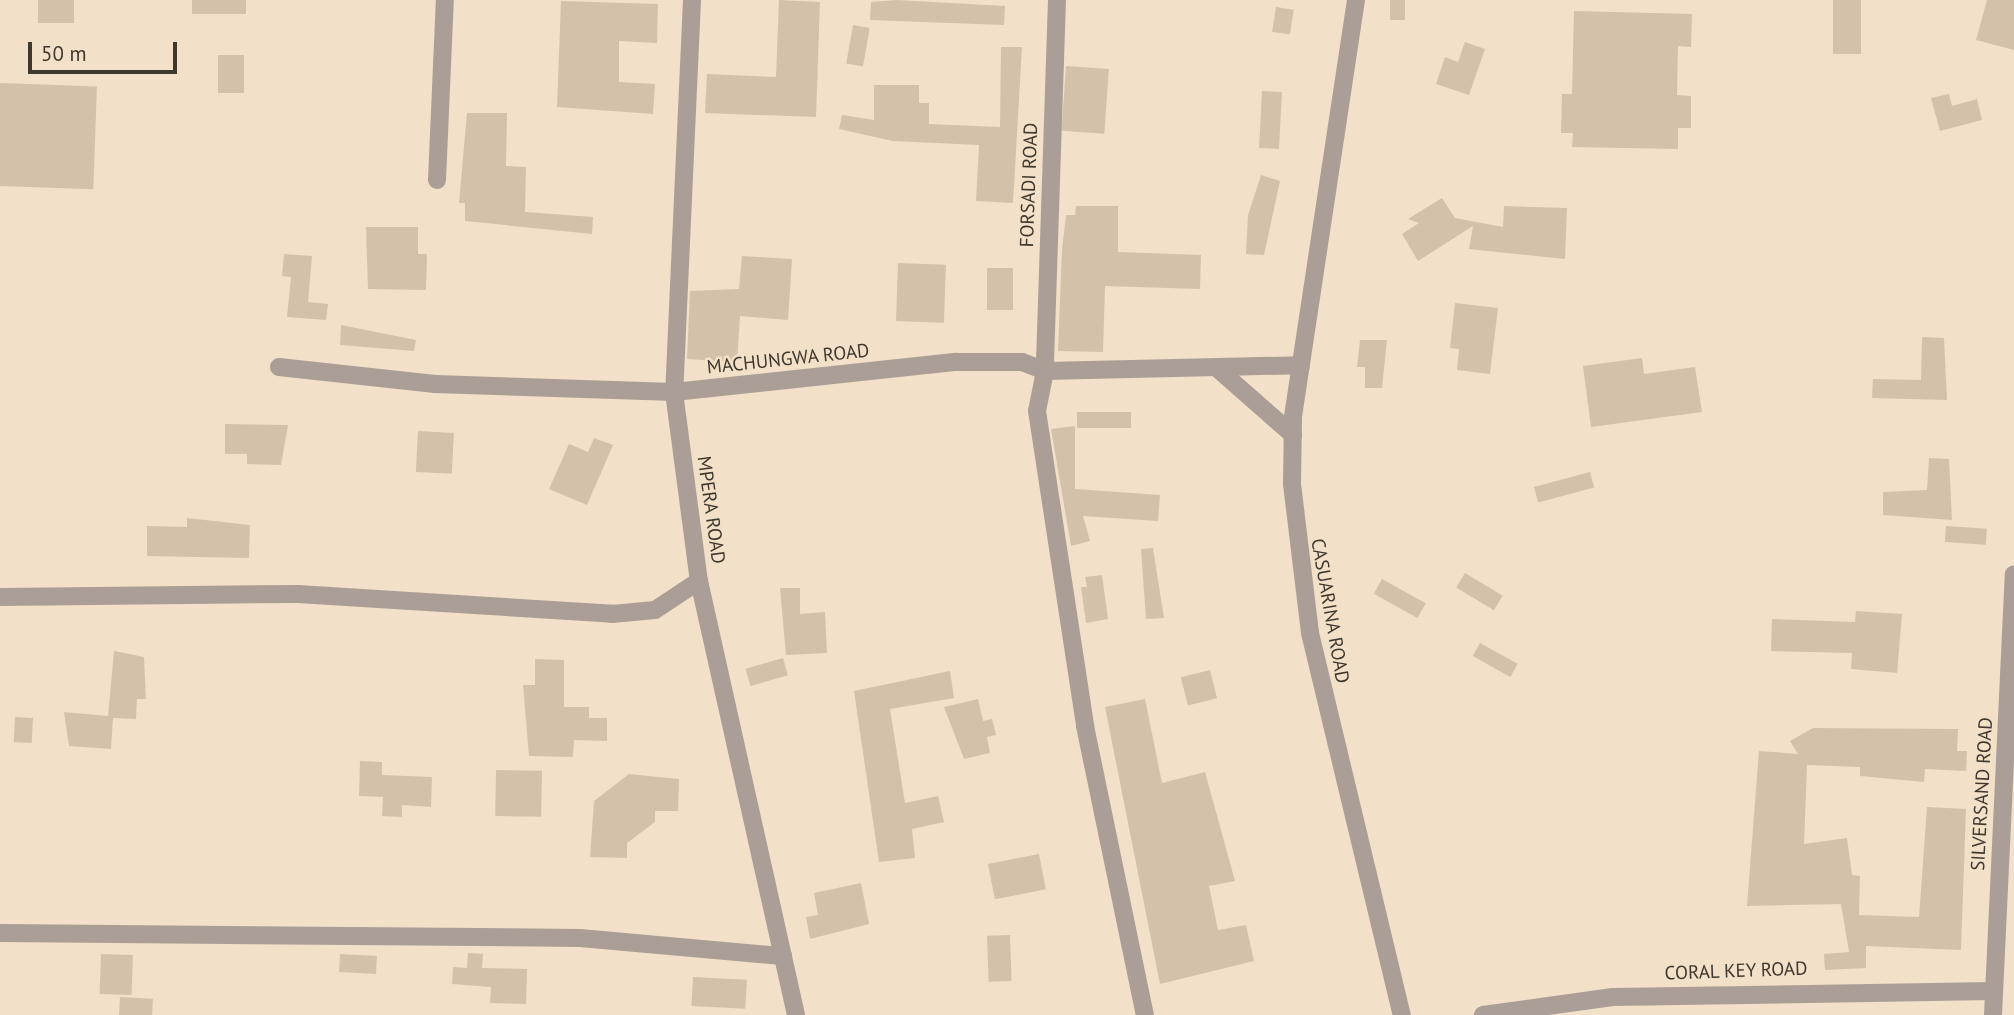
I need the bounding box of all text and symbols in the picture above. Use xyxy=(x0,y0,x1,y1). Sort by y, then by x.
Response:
scale bar xyxy=(32,28,180,72)
text: 50 m xyxy=(41,40,87,67)
street label: FORSADI ROAD xyxy=(1015,122,1043,248)
street label: MACHUNGWA ROAD xyxy=(705,339,871,379)
street label: MPERA ROAD xyxy=(692,454,730,566)
street label: CASUARINA ROAD xyxy=(1306,536,1354,686)
street label: SILVERSAND ROAD xyxy=(1967,717,1997,871)
street label: CORAL KEY ROAD xyxy=(1664,957,1808,985)

